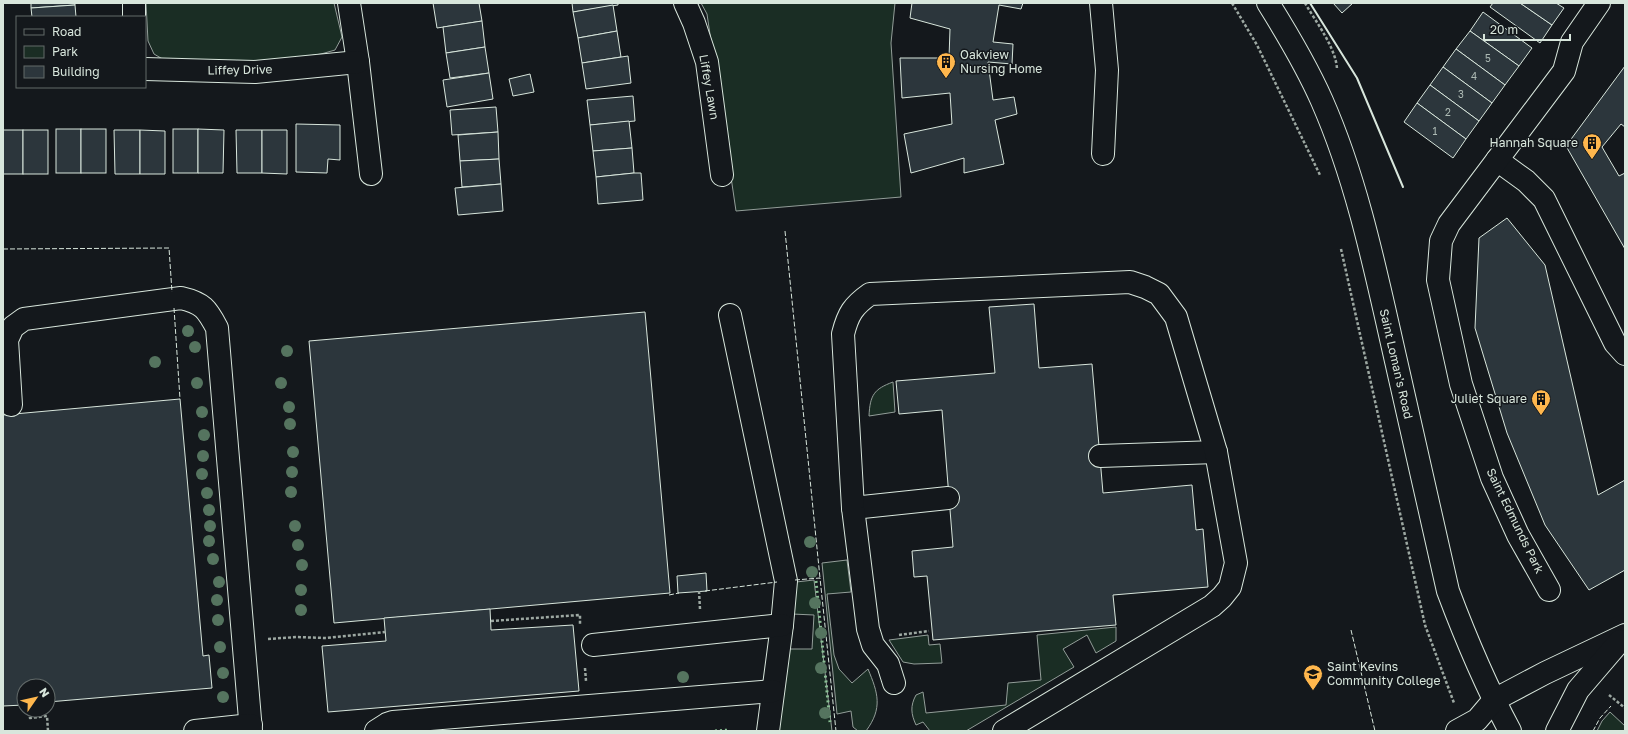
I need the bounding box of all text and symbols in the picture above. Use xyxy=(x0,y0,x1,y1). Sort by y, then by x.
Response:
legend xyxy=(16,16,146,88)
scale bar xyxy=(1484,16,1570,42)
text: 20 m xyxy=(1490,22,1518,37)
text: Road xyxy=(52,24,81,39)
text: Park xyxy=(52,44,78,59)
place label: Oakview Nursing Home xyxy=(960,47,1042,76)
building icon: Oakview Nursing Home xyxy=(935,51,957,79)
house number: 5 xyxy=(1485,52,1491,64)
street label: Liffey Lawn xyxy=(696,53,723,121)
street label: Liffey Drive xyxy=(207,61,273,78)
text: Building xyxy=(52,64,100,79)
house number: 4 xyxy=(1471,70,1477,82)
house number: 3 xyxy=(1458,88,1464,100)
house number: 2 xyxy=(1445,106,1451,118)
house number: 1 xyxy=(1433,125,1438,137)
building icon: Hannah Square xyxy=(1581,132,1603,160)
place label: Hannah Square xyxy=(1490,135,1578,150)
street label: Saint Loman's Road xyxy=(1377,307,1416,420)
building icon: Juliet Square xyxy=(1530,388,1552,416)
place label: Juliet Square xyxy=(1451,391,1527,406)
street label: Saint Edmunds Park xyxy=(1483,466,1548,576)
place label: Saint Kevins Community College xyxy=(1327,659,1440,688)
school or university icon: Saint Kevins Community College xyxy=(1302,663,1324,691)
north arrow xyxy=(16,678,56,718)
text: N xyxy=(37,685,52,699)

